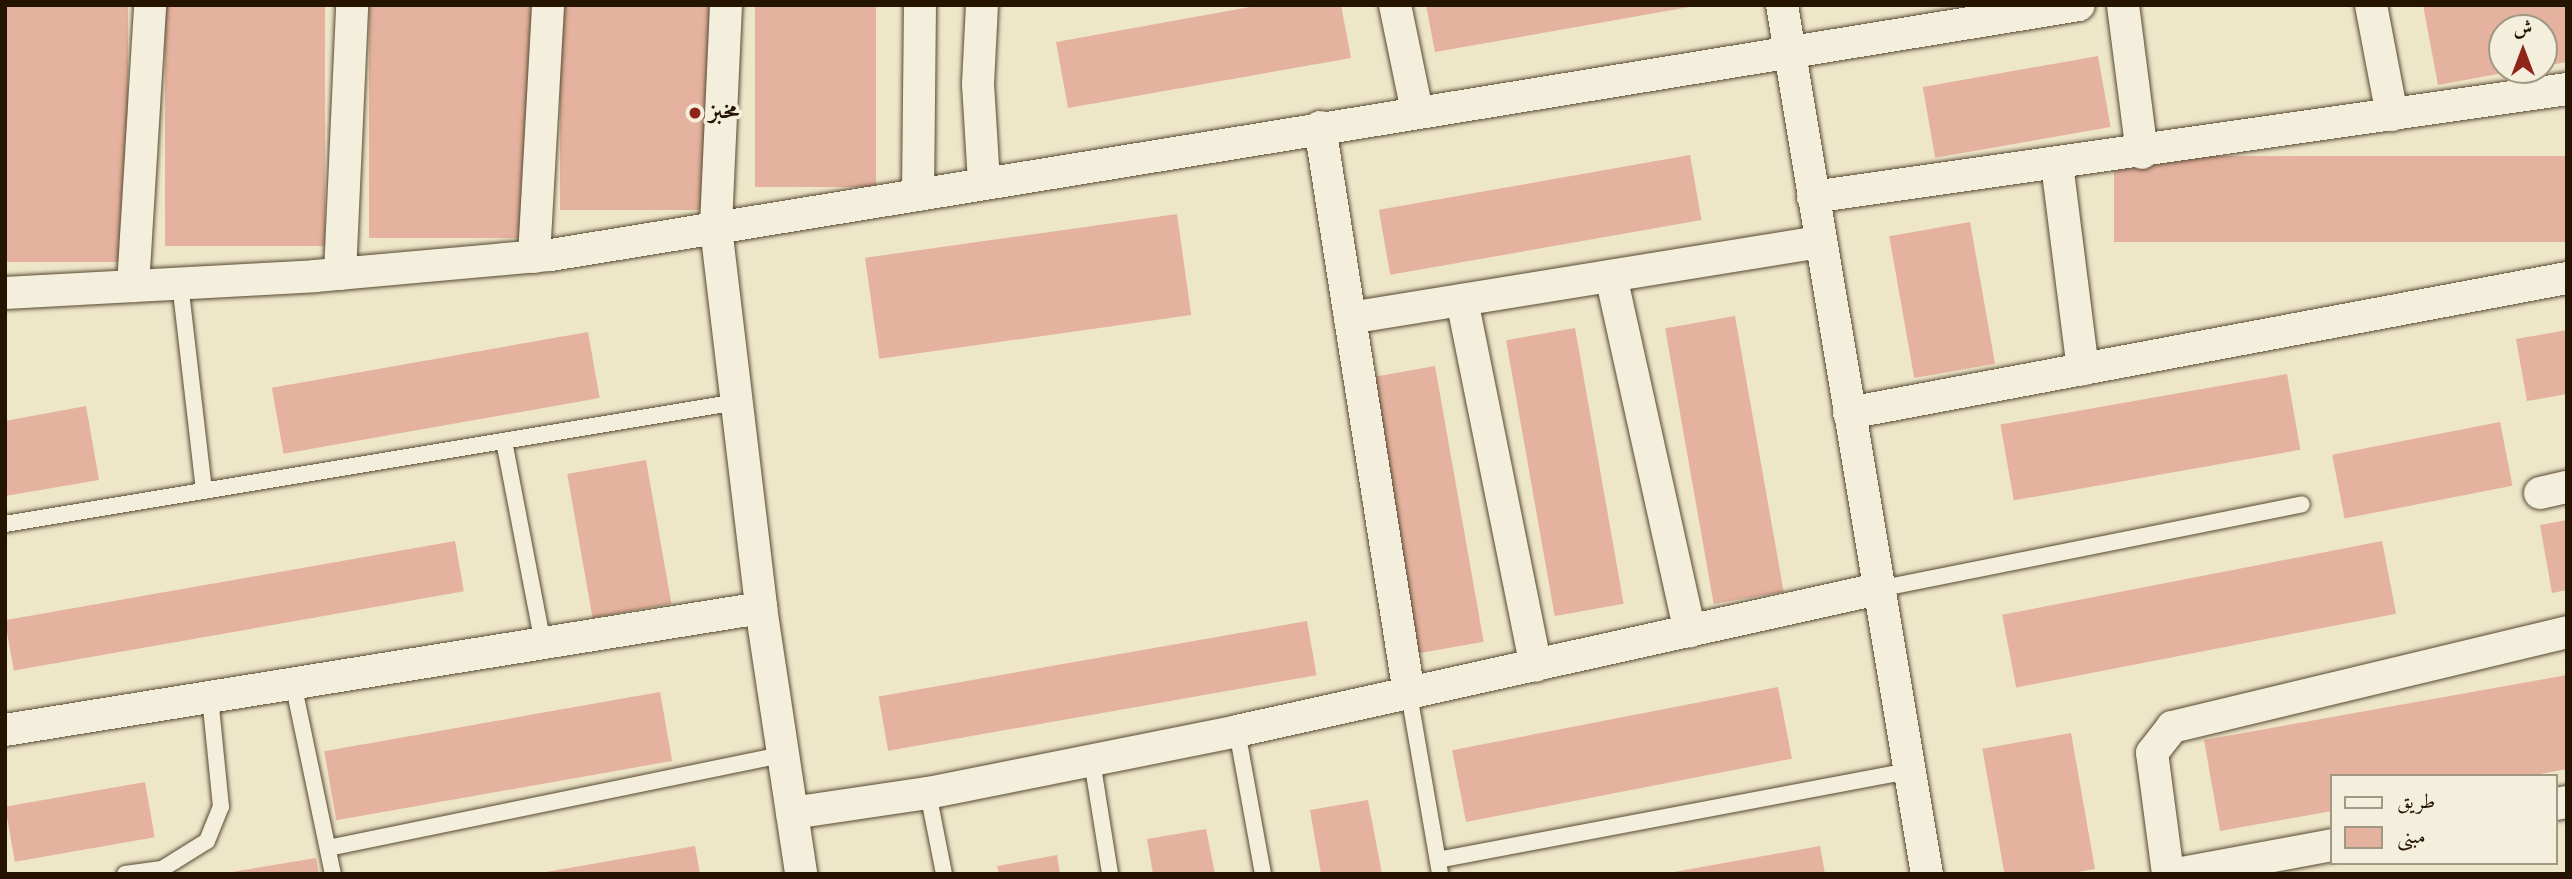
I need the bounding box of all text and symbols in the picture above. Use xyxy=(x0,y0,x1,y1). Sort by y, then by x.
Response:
north arrow xyxy=(2488,14,2558,84)
text: ش xyxy=(2514,20,2532,39)
place label: مخبز xyxy=(709,99,739,127)
marker: مخبز xyxy=(687,105,703,121)
legend xyxy=(2330,774,2558,865)
text: طريق xyxy=(2397,792,2435,813)
text: مبنى xyxy=(2397,827,2426,848)

